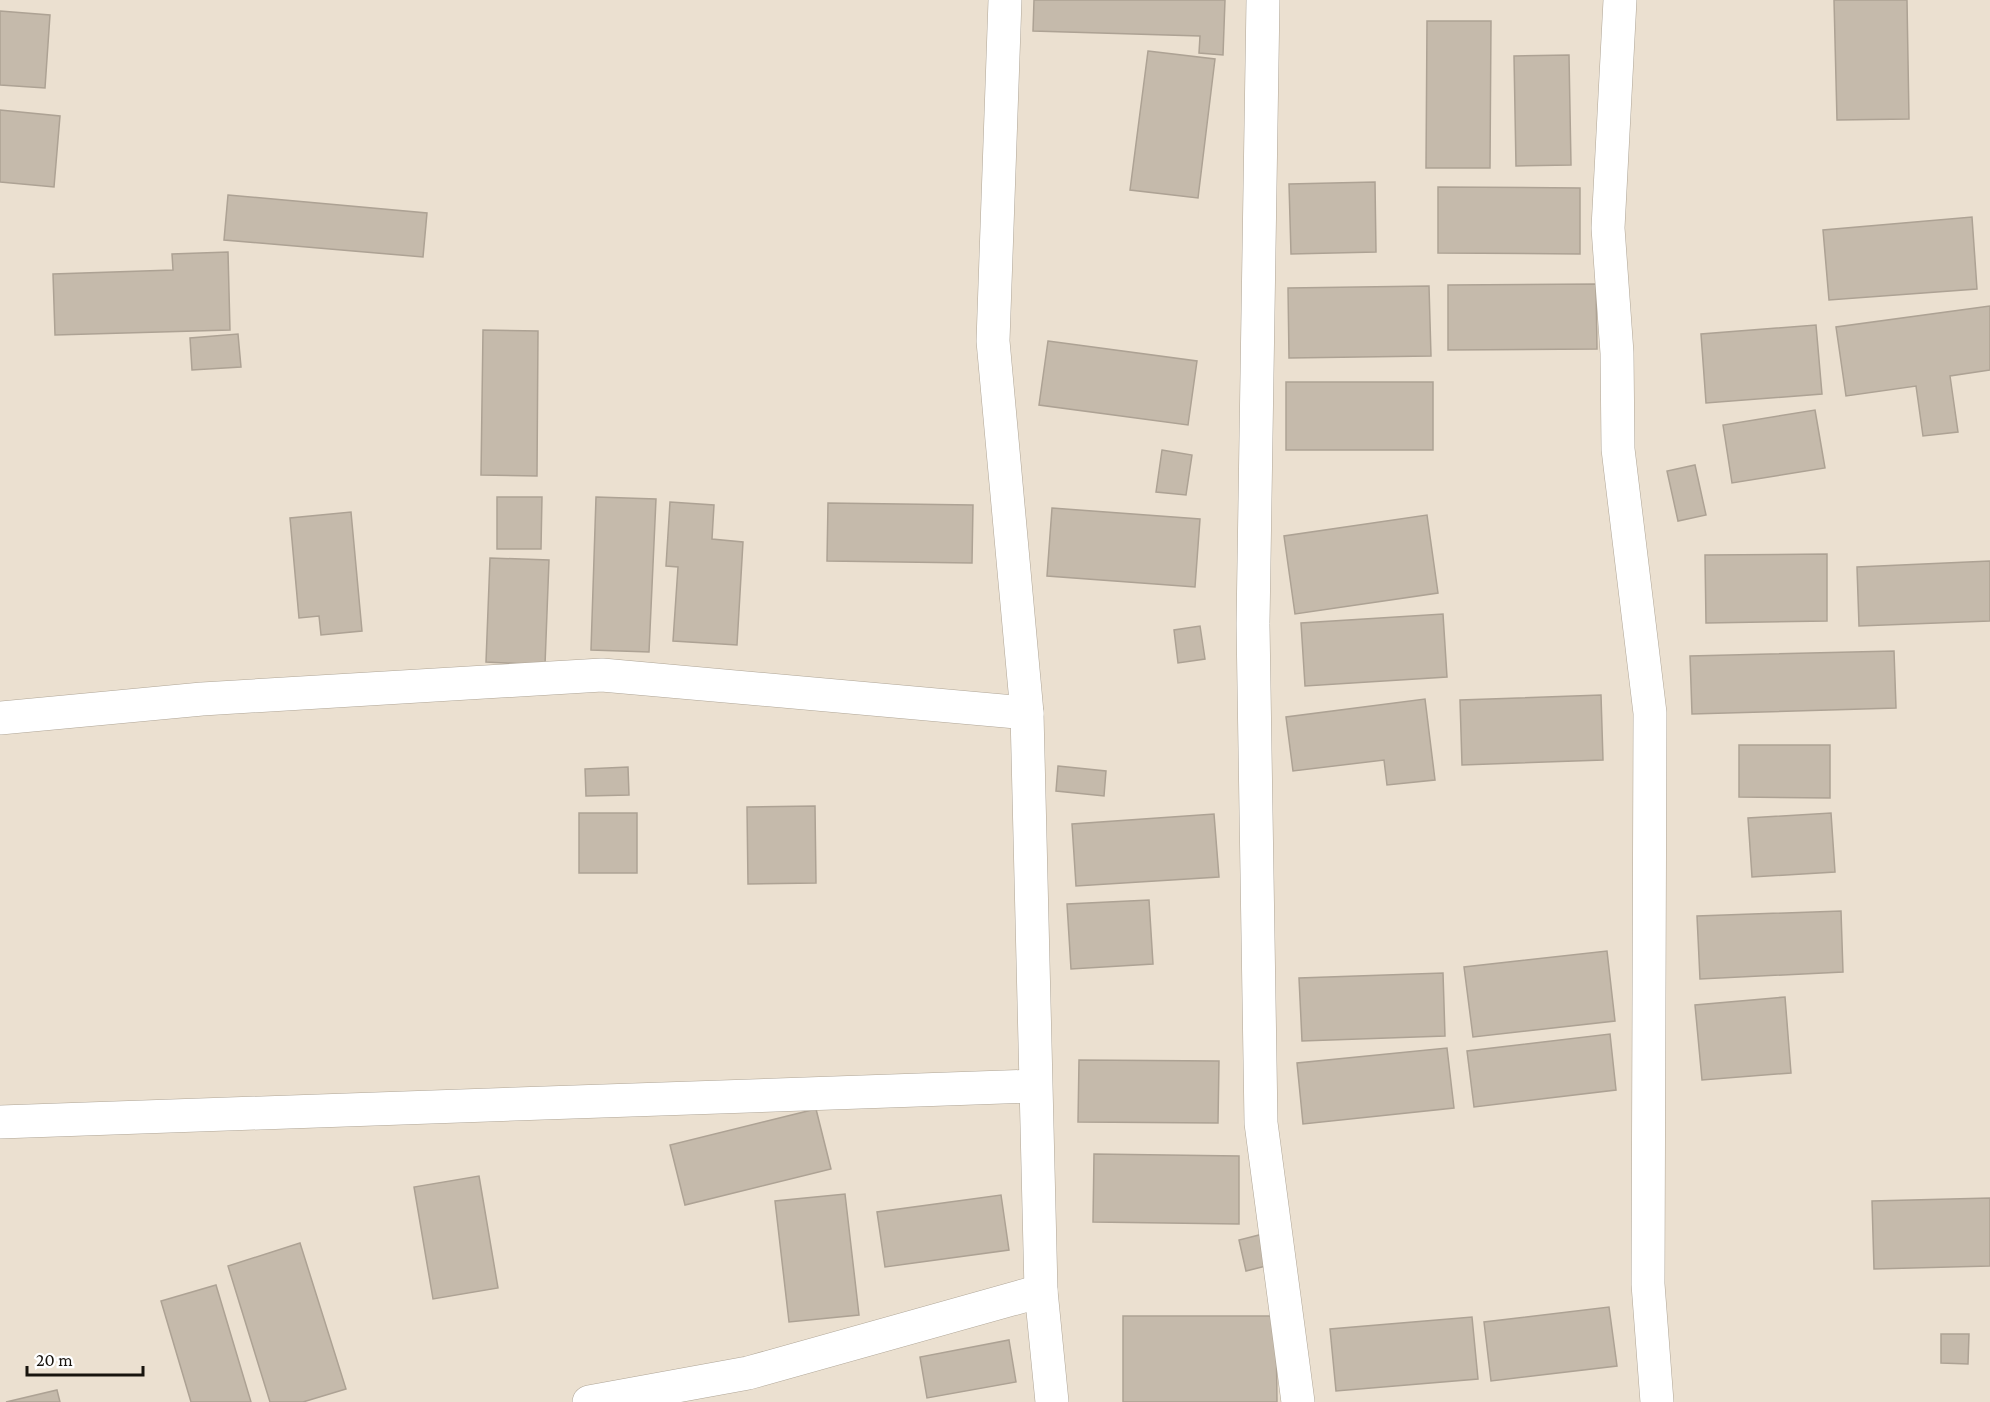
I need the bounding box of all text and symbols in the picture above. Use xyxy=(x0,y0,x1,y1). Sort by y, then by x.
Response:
scale bar xyxy=(27,1339,142,1377)
text: 20 m xyxy=(36,1350,73,1370)

